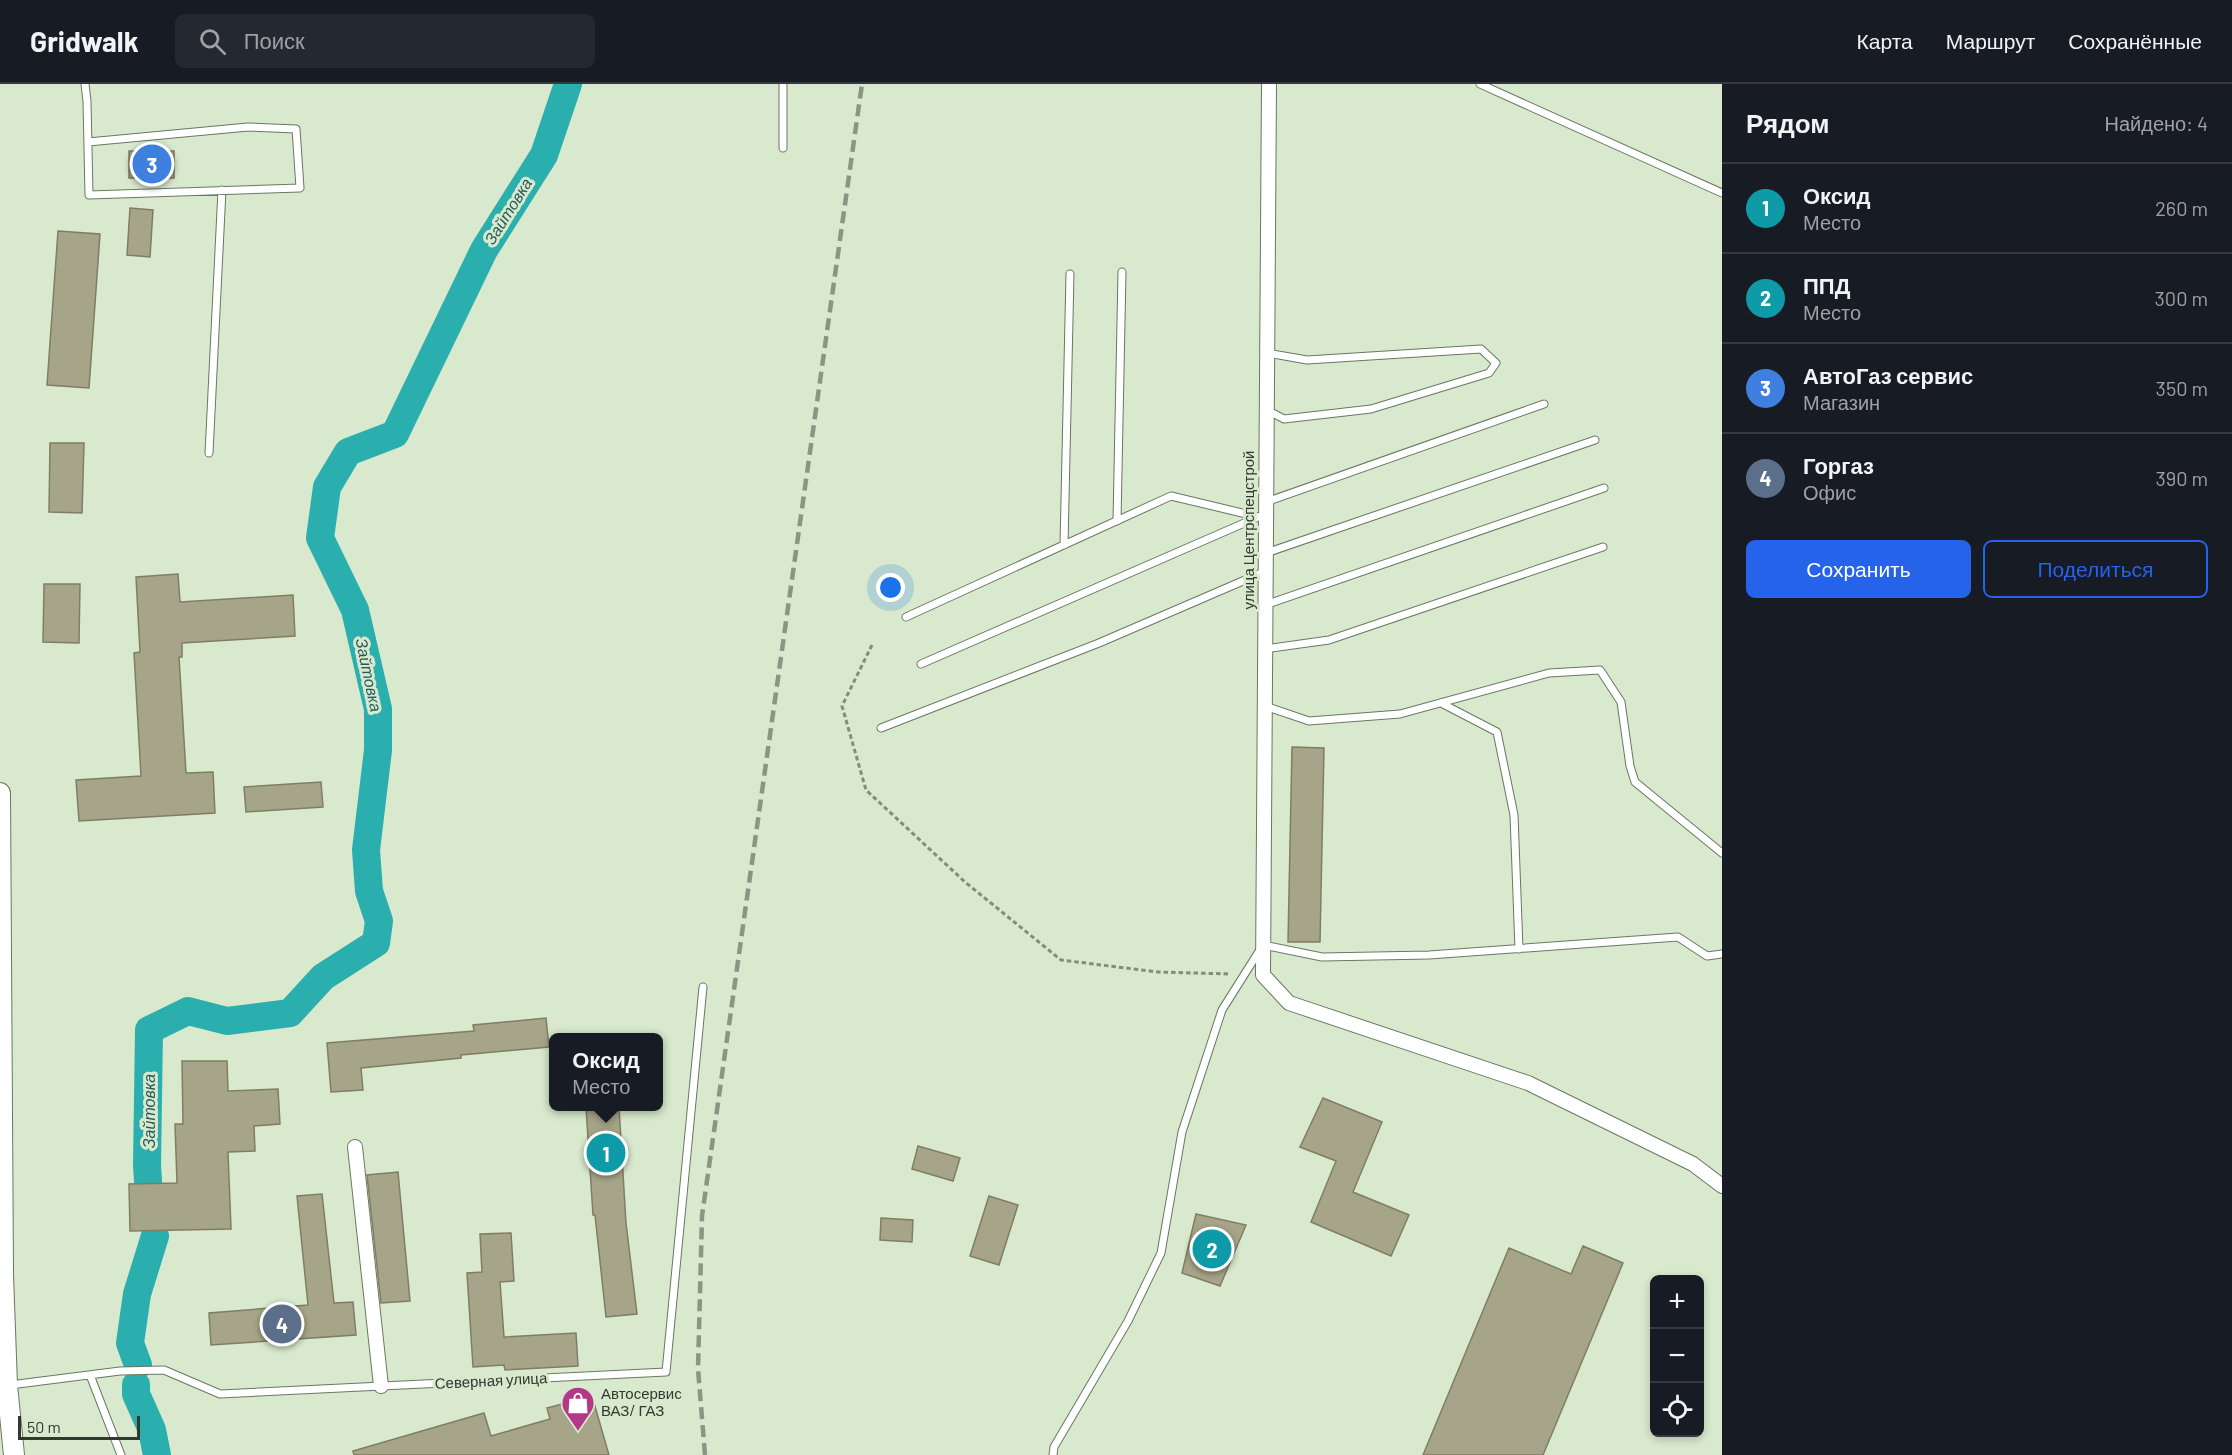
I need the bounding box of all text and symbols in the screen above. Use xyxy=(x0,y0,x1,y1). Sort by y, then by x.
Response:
search box xyxy=(175,14,595,68)
text: Gridwalk xyxy=(30,24,139,58)
icon: search xyxy=(196,25,229,58)
text: Поиск xyxy=(244,27,305,53)
text: Карта xyxy=(1857,28,1913,53)
text: Маршрут xyxy=(1946,28,2035,53)
text: Сохранённые xyxy=(2068,28,2202,53)
text: Рядом xyxy=(1746,107,1829,138)
text: Найдено: 4 xyxy=(2105,111,2208,135)
pin: 3 xyxy=(132,142,172,187)
water label: Зайтовка xyxy=(480,174,535,247)
text: Оксид xyxy=(1803,182,1871,208)
text: 1 xyxy=(1762,196,1769,220)
text: 260 m xyxy=(2155,196,2208,220)
text: Место xyxy=(1803,210,1861,234)
text: ППД xyxy=(1803,272,1850,298)
text: 2 xyxy=(1760,286,1771,310)
text: 300 m xyxy=(2155,286,2208,310)
text: Место xyxy=(1803,300,1861,324)
text: АвтоГаз сервис xyxy=(1803,362,1973,388)
text: 3 xyxy=(1760,376,1771,400)
text: 350 m xyxy=(2156,376,2208,400)
text: Магазин xyxy=(1803,390,1880,414)
street label: улица Центрспецстрой xyxy=(1239,451,1257,610)
text: Горгаз xyxy=(1803,452,1874,478)
text: 4 xyxy=(1759,466,1772,490)
text: 390 m xyxy=(2155,466,2208,490)
text: Офис xyxy=(1803,480,1856,504)
button: Сохранить xyxy=(1746,540,1971,598)
button: Поделиться xyxy=(1983,540,2208,598)
your location xyxy=(876,573,905,602)
water label: Зайтовка xyxy=(352,637,387,713)
popup xyxy=(549,1033,663,1111)
text: Оксид xyxy=(572,1046,640,1072)
water label: Зайтовка xyxy=(139,1074,158,1148)
text: Место xyxy=(572,1074,630,1098)
pin: 1 xyxy=(586,1130,626,1176)
pin: 2 xyxy=(1192,1226,1232,1272)
map controls xyxy=(1650,1275,1704,1437)
button: + xyxy=(1650,1275,1704,1329)
pin: 4 xyxy=(262,1302,302,1346)
button: − xyxy=(1650,1329,1704,1383)
street label: Северная улица xyxy=(434,1368,548,1392)
button: locate xyxy=(1650,1383,1704,1437)
place label: Автосервис ВАЗ/ ГАЗ xyxy=(601,1384,682,1419)
shop icon: Автосервис ВАЗ/ ГАЗ xyxy=(560,1385,596,1432)
scale bar xyxy=(18,1413,140,1440)
text: 50 m xyxy=(27,1417,61,1436)

